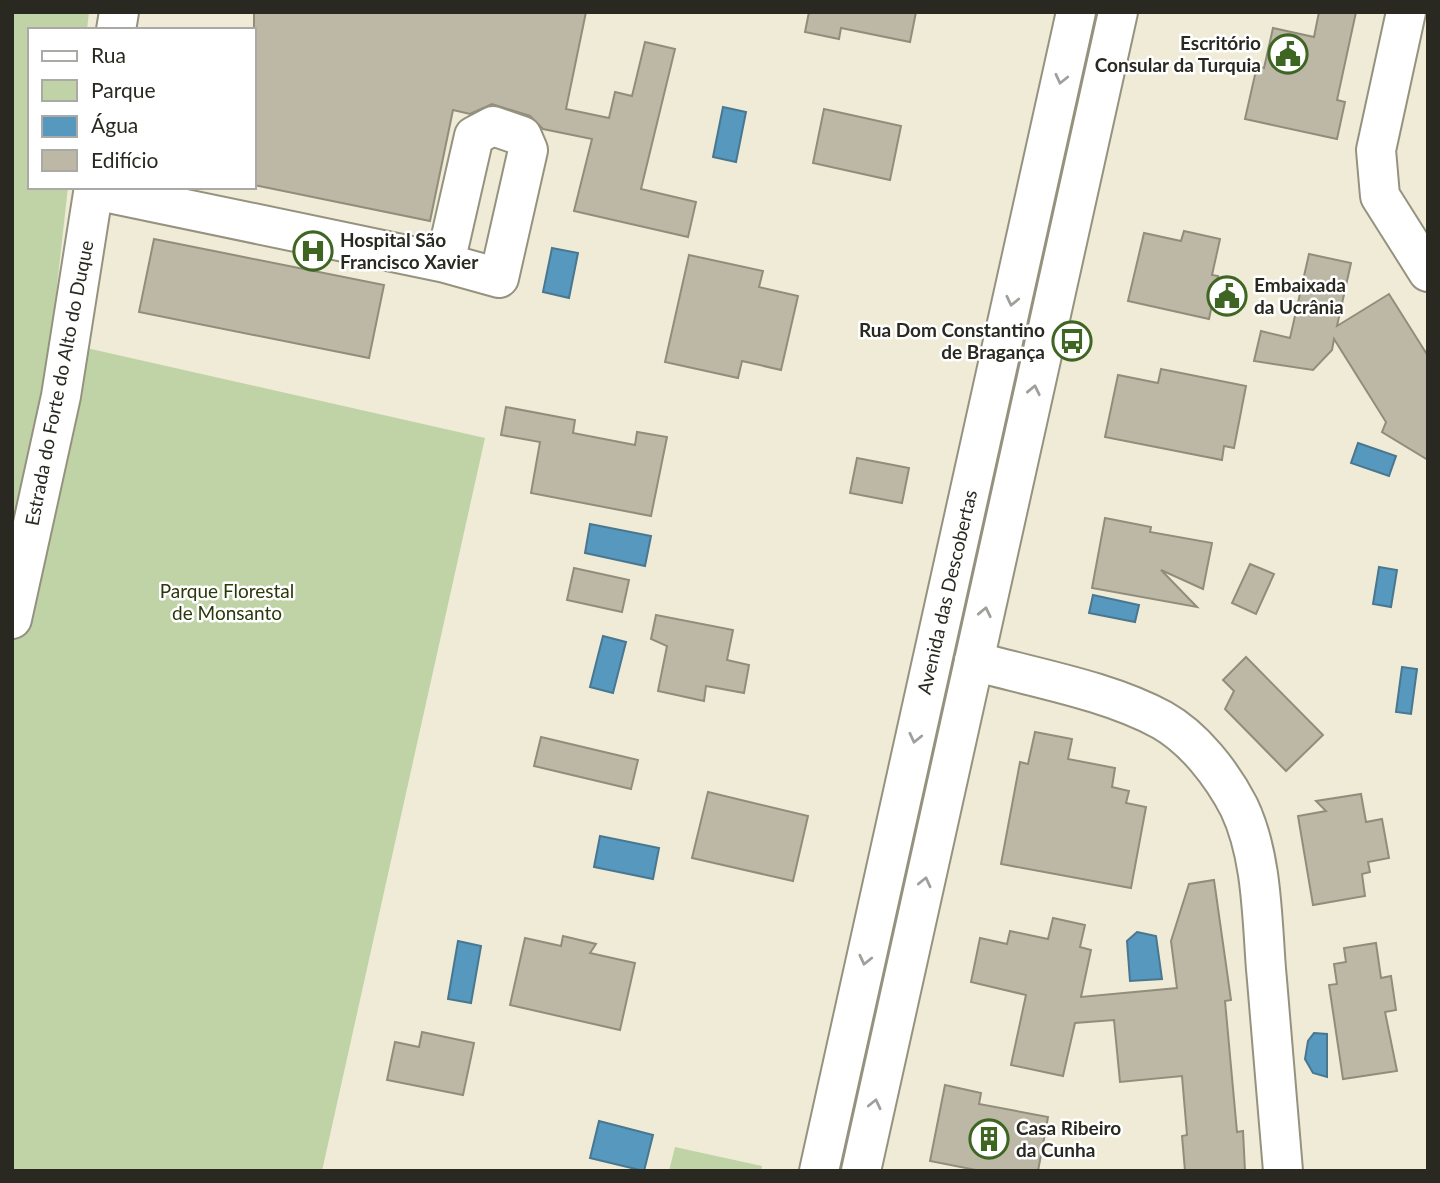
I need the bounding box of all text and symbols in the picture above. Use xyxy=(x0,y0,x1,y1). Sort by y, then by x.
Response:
legend xyxy=(28,28,256,189)
place label: Escritório Consular da Turquia xyxy=(1095,31,1261,76)
public building icon: Escritório Consular da Turquia xyxy=(1267,33,1309,75)
text: Rua xyxy=(91,42,126,67)
one-way arrow xyxy=(1055,73,1070,85)
text: Parque xyxy=(91,77,156,102)
text: Água xyxy=(91,112,138,137)
text: Edifício xyxy=(91,147,159,172)
place label: Hospital São Francisco Xavier xyxy=(340,228,479,273)
hospital icon: Hospital São Francisco Xavier xyxy=(292,230,334,272)
street label: Estrada do Forte do Alto do Duque xyxy=(20,238,97,528)
place label: Embaixada da Ucrânia xyxy=(1254,273,1346,318)
public building icon: Embaixada da Ucrânia xyxy=(1206,275,1248,317)
one-way arrow xyxy=(1006,295,1020,307)
place label: Rua Dom Constantino de Bragança xyxy=(859,318,1045,363)
bus stop icon: Rua Dom Constantino de Bragança xyxy=(1051,320,1093,362)
one-way arrow xyxy=(1026,384,1040,396)
street label: Avenida das Descobertas xyxy=(912,487,981,696)
park label: Parque Florestal de Monsanto xyxy=(160,579,294,624)
one-way arrow xyxy=(976,606,991,618)
one-way arrow xyxy=(908,732,923,744)
one-way arrow xyxy=(916,876,931,888)
one-way arrow xyxy=(859,954,874,966)
one-way arrow xyxy=(867,1098,882,1110)
place label: Casa Ribeiro da Cunha xyxy=(1016,1116,1121,1161)
building icon: Casa Ribeiro da Cunha xyxy=(968,1118,1010,1160)

